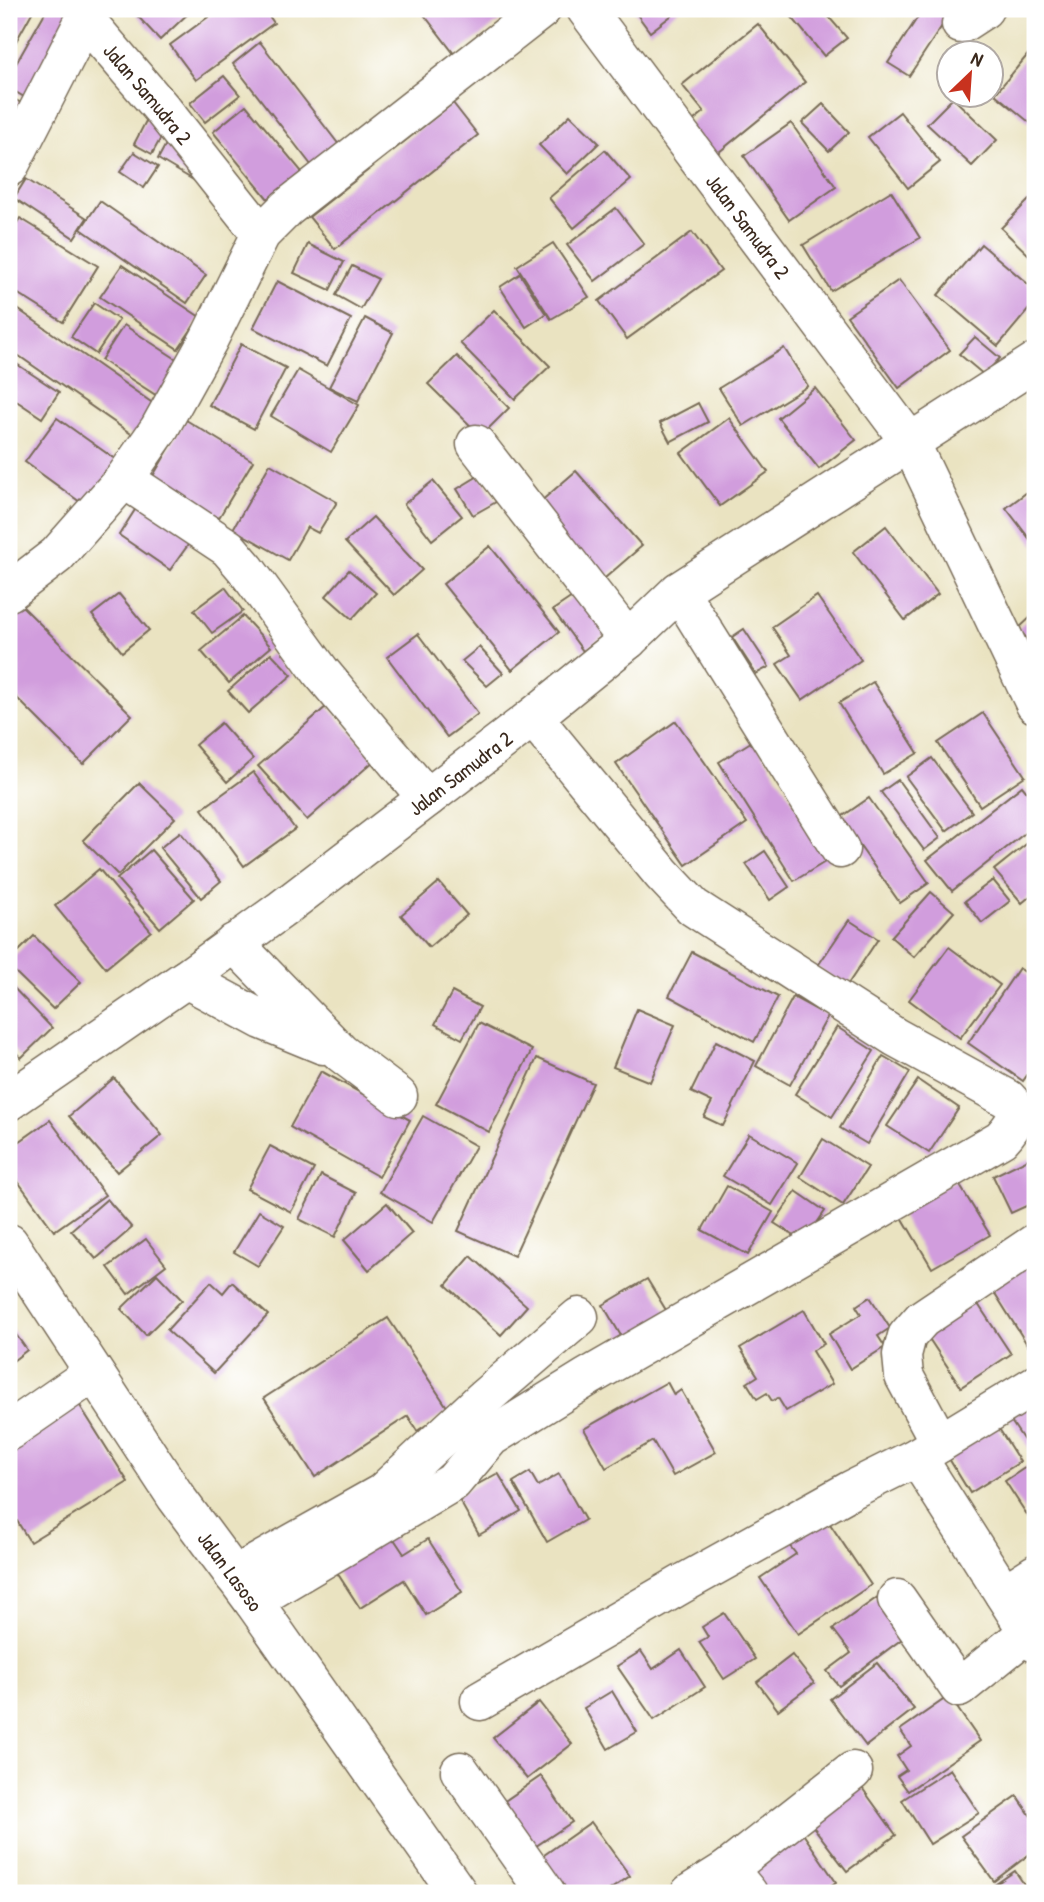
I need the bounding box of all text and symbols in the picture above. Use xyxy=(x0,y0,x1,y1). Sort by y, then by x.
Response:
street label: Jalan Samudra 2 xyxy=(97,37,199,150)
north arrow xyxy=(936,38,1006,108)
text: N xyxy=(967,45,987,73)
street label: Jalan Samudra 2 xyxy=(700,168,797,284)
street label: Jalan Samudra 2 xyxy=(402,723,518,822)
street label: Jalan Lasoso xyxy=(191,1525,270,1617)

